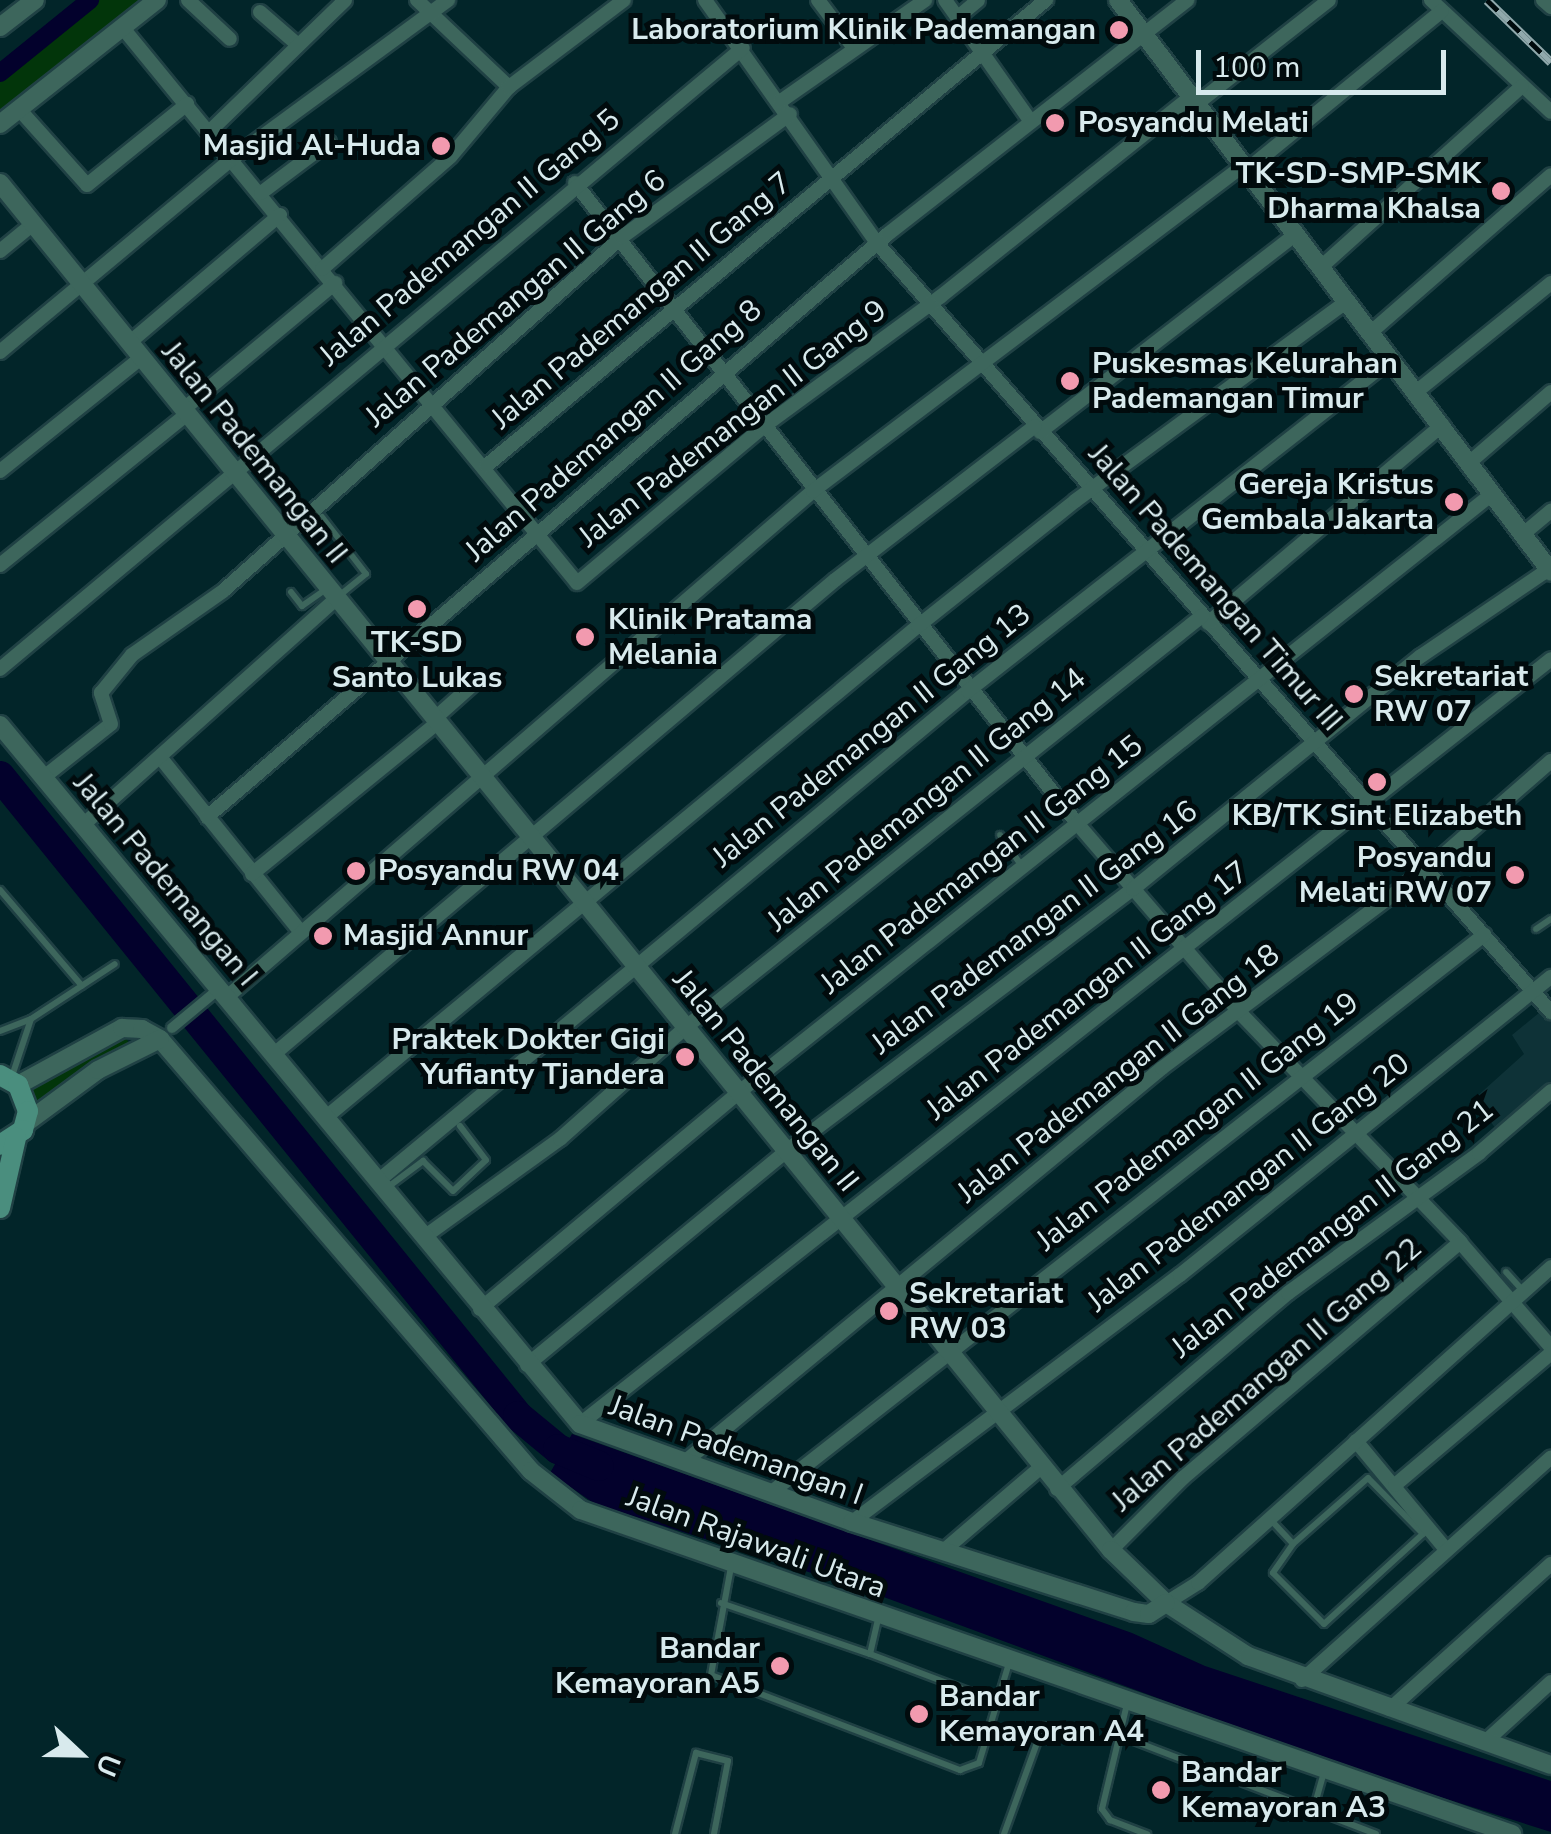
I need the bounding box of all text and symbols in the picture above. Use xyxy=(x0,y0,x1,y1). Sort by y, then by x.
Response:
place label: Laboratorium Klinik Pademangan xyxy=(631,12,1096,48)
marker: Laboratorium Klinik Pademangan xyxy=(1106,17,1132,43)
scale bar xyxy=(1201,30,1451,92)
text: 100 m xyxy=(1213,47,1300,88)
street label: Jalan Pademangan II Gang 5 xyxy=(313,102,627,374)
place label: Posyandu Melati xyxy=(1078,105,1309,141)
marker: Posyandu Melati xyxy=(1042,110,1068,136)
place label: Masjid Al-Huda xyxy=(203,128,421,164)
marker: Masjid Al-Huda xyxy=(430,135,452,157)
place label: TK-SD-SMP-SMK Dharma Khalsa xyxy=(1236,156,1481,226)
street label: Jalan Pademangan II Gang 6 xyxy=(359,163,673,435)
street label: Jalan Pademangan II Gang 7 xyxy=(485,165,799,437)
marker: TK-SD-SMP-SMK Dharma Khalsa xyxy=(1490,180,1512,202)
street label: Jalan Pademangan II Gang 8 xyxy=(459,293,769,569)
street label: Jalan Pademangan II Gang 9 xyxy=(572,293,894,555)
street label: Jalan Pademangan II xyxy=(153,335,355,571)
place label: Puskesmas Kelurahan Pademangan Timur xyxy=(1092,346,1398,416)
marker: Puskesmas Kelurahan Pademangan Timur xyxy=(1057,368,1083,394)
street label: Jalan Pademangan Timur III xyxy=(1080,437,1350,739)
place label: Gereja Kristus Gembala Jakarta xyxy=(1201,467,1434,538)
marker: Gereja Kristus Gembala Jakarta xyxy=(1443,491,1465,513)
street label: Jalan Pademangan II Gang 13 xyxy=(706,597,1038,875)
marker: TK-SD Santo Lukas xyxy=(406,598,428,620)
place label: Klinik Pratama Melania xyxy=(608,602,812,672)
marker: Klinik Pratama Melania xyxy=(572,624,598,650)
place label: TK-SD Santo Lukas xyxy=(332,625,502,696)
place label: Sekretariat RW 07 xyxy=(1374,659,1528,730)
street label: Jalan Pademangan II Gang 14 xyxy=(761,661,1093,939)
marker: Sekretariat RW 07 xyxy=(1343,683,1365,705)
street label: Jalan Pademangan II Gang 15 xyxy=(814,728,1150,1002)
street label: Jalan Pademangan I xyxy=(65,766,265,994)
marker: KB/TK Sint Elizabeth xyxy=(1366,771,1388,793)
street label: Jalan Pademangan II Gang 16 xyxy=(865,794,1205,1062)
place label: KB/TK Sint Elizabeth xyxy=(1232,798,1522,834)
place label: Posyandu Melati RW 07 xyxy=(1299,840,1492,910)
place label: Posyandu RW 04 xyxy=(378,853,619,889)
street label: Jalan Pademangan II Gang 17 xyxy=(920,854,1256,1128)
marker: Posyandu RW 04 xyxy=(343,858,369,884)
marker: Posyandu Melati RW 07 xyxy=(1502,862,1528,888)
place label: Masjid Annur xyxy=(343,918,528,954)
marker: Masjid Annur xyxy=(312,925,334,947)
street label: Jalan Pademangan II Gang 18 xyxy=(951,937,1287,1211)
street label: Jalan Pademangan II xyxy=(664,963,866,1199)
street label: Jalan Pademangan II Gang 19 xyxy=(1030,985,1366,1259)
place label: Praktek Dokter Gigi Yufianty Tjandera xyxy=(392,1022,665,1092)
marker: Praktek Dokter Gigi Yufianty Tjandera xyxy=(674,1046,696,1068)
street label: Jalan Pademangan II Gang 20 xyxy=(1081,1046,1417,1320)
street label: Jalan Pademangan II Gang 21 xyxy=(1165,1092,1501,1366)
street label: Jalan Pademangan II Gang 22 xyxy=(1105,1231,1429,1519)
place label: Sekretariat RW 03 xyxy=(909,1276,1063,1346)
marker: Sekretariat RW 03 xyxy=(878,1300,900,1322)
street label: Jalan Pademangan I xyxy=(604,1388,868,1514)
street label: Jalan Rajawali Utara xyxy=(622,1479,890,1607)
place label: Bandar Kemayoran A5 xyxy=(555,1631,760,1702)
marker: Bandar Kemayoran A5 xyxy=(769,1655,791,1677)
place label: Bandar Kemayoran A4 xyxy=(939,1679,1144,1750)
marker: Bandar Kemayoran A4 xyxy=(908,1703,930,1725)
north arrow xyxy=(30,1704,130,1804)
text: U xyxy=(86,1749,129,1782)
place label: Bandar Kemayoran A3 xyxy=(1181,1755,1386,1826)
marker: Bandar Kemayoran A3 xyxy=(1150,1779,1172,1801)

